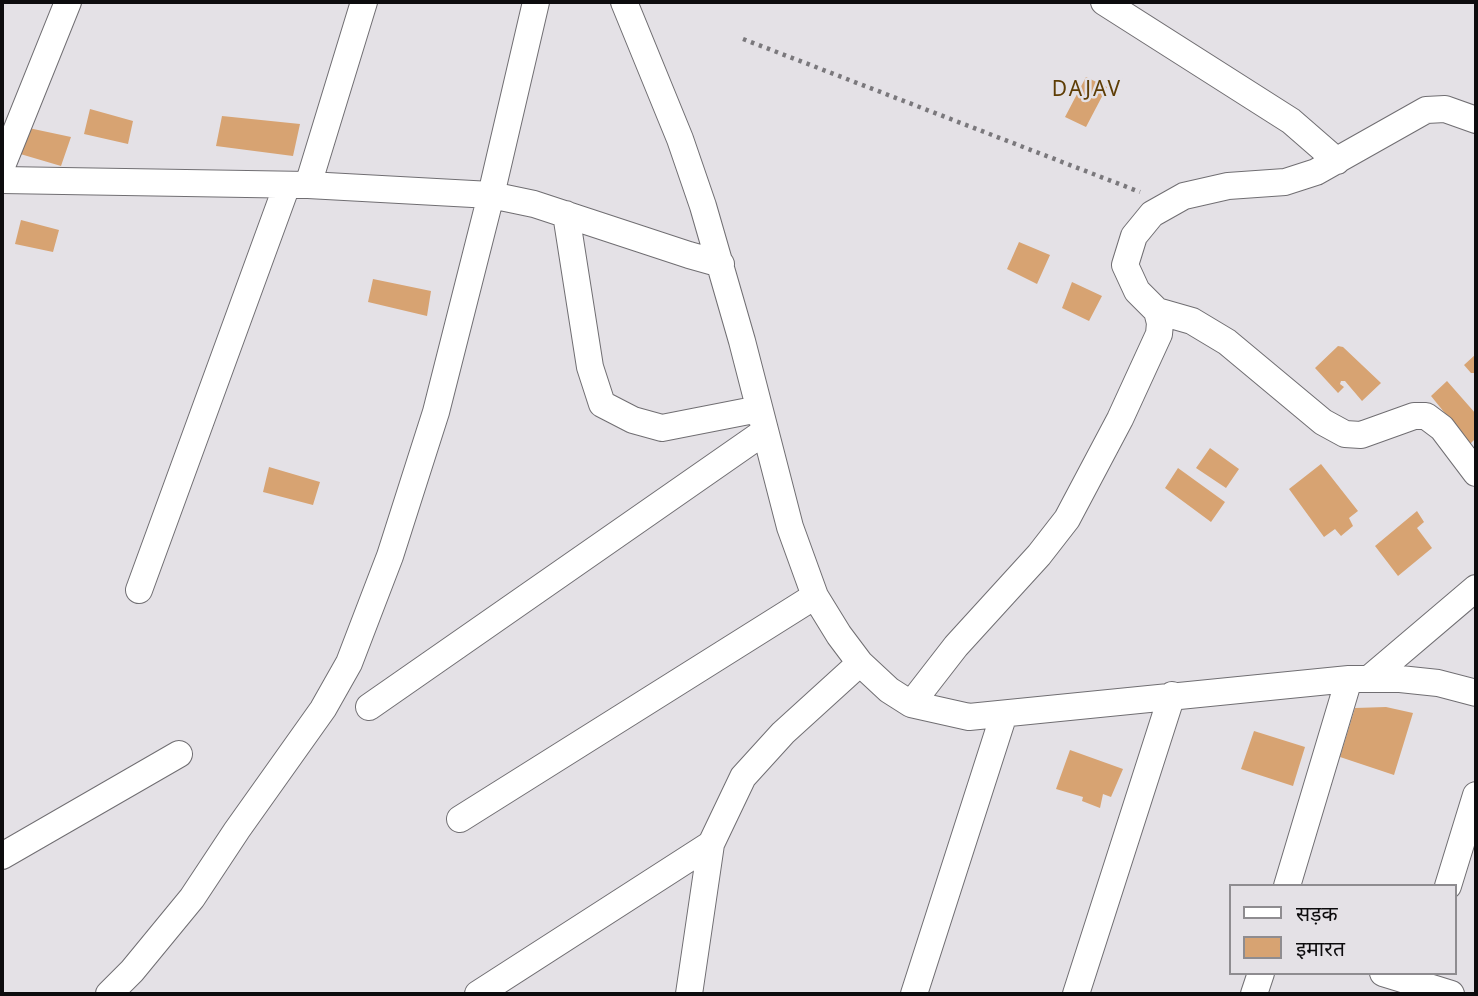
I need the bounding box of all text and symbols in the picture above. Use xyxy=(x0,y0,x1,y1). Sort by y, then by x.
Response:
district label: DAJAV xyxy=(1052,77,1122,103)
legend xyxy=(1230,884,1457,975)
text: सड़क xyxy=(1296,899,1338,927)
text: इमारत xyxy=(1296,934,1345,962)

